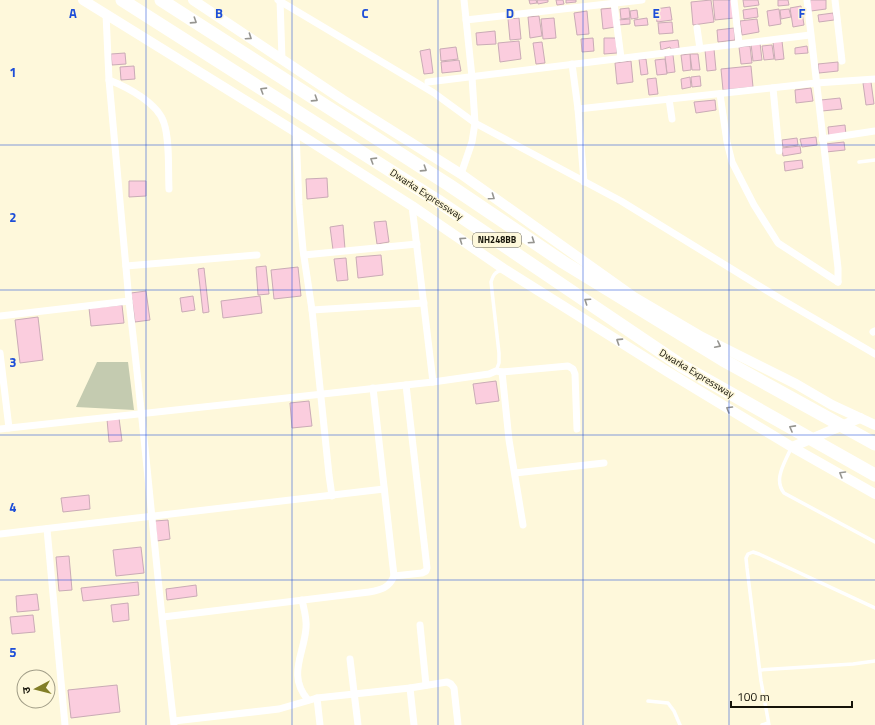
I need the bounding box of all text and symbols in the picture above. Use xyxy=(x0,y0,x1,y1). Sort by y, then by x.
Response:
text: A xyxy=(69,3,77,23)
text: B xyxy=(215,3,223,23)
text: C xyxy=(361,3,369,23)
text: D xyxy=(506,3,514,23)
text: E xyxy=(652,3,660,23)
text: F xyxy=(799,3,806,23)
one-way arrow xyxy=(190,16,197,24)
one-way arrow xyxy=(245,32,252,39)
text: 1 xyxy=(9,62,17,82)
one-way arrow xyxy=(261,88,268,95)
one-way arrow xyxy=(311,94,318,101)
one-way arrow xyxy=(370,157,377,165)
one-way arrow xyxy=(420,164,427,171)
street label: Dwarka Expressway xyxy=(387,165,467,224)
one-way arrow xyxy=(488,192,495,199)
text: 2 xyxy=(9,207,17,227)
road number: NH248BB xyxy=(473,233,521,247)
one-way arrow xyxy=(528,236,535,243)
one-way arrow xyxy=(459,237,466,245)
one-way arrow xyxy=(584,299,591,306)
one-way arrow xyxy=(616,339,623,346)
one-way arrow xyxy=(713,340,721,348)
street label: Dwarka Expressway xyxy=(657,345,737,402)
text: 3 xyxy=(9,352,17,372)
one-way arrow xyxy=(726,407,733,414)
one-way arrow xyxy=(789,426,796,433)
one-way arrow xyxy=(839,472,846,479)
text: 4 xyxy=(9,497,17,517)
text: 5 xyxy=(9,642,17,662)
north arrow xyxy=(16,669,56,709)
scale bar xyxy=(731,683,852,709)
text: उ xyxy=(18,685,34,694)
text: 100 m xyxy=(737,687,770,706)

